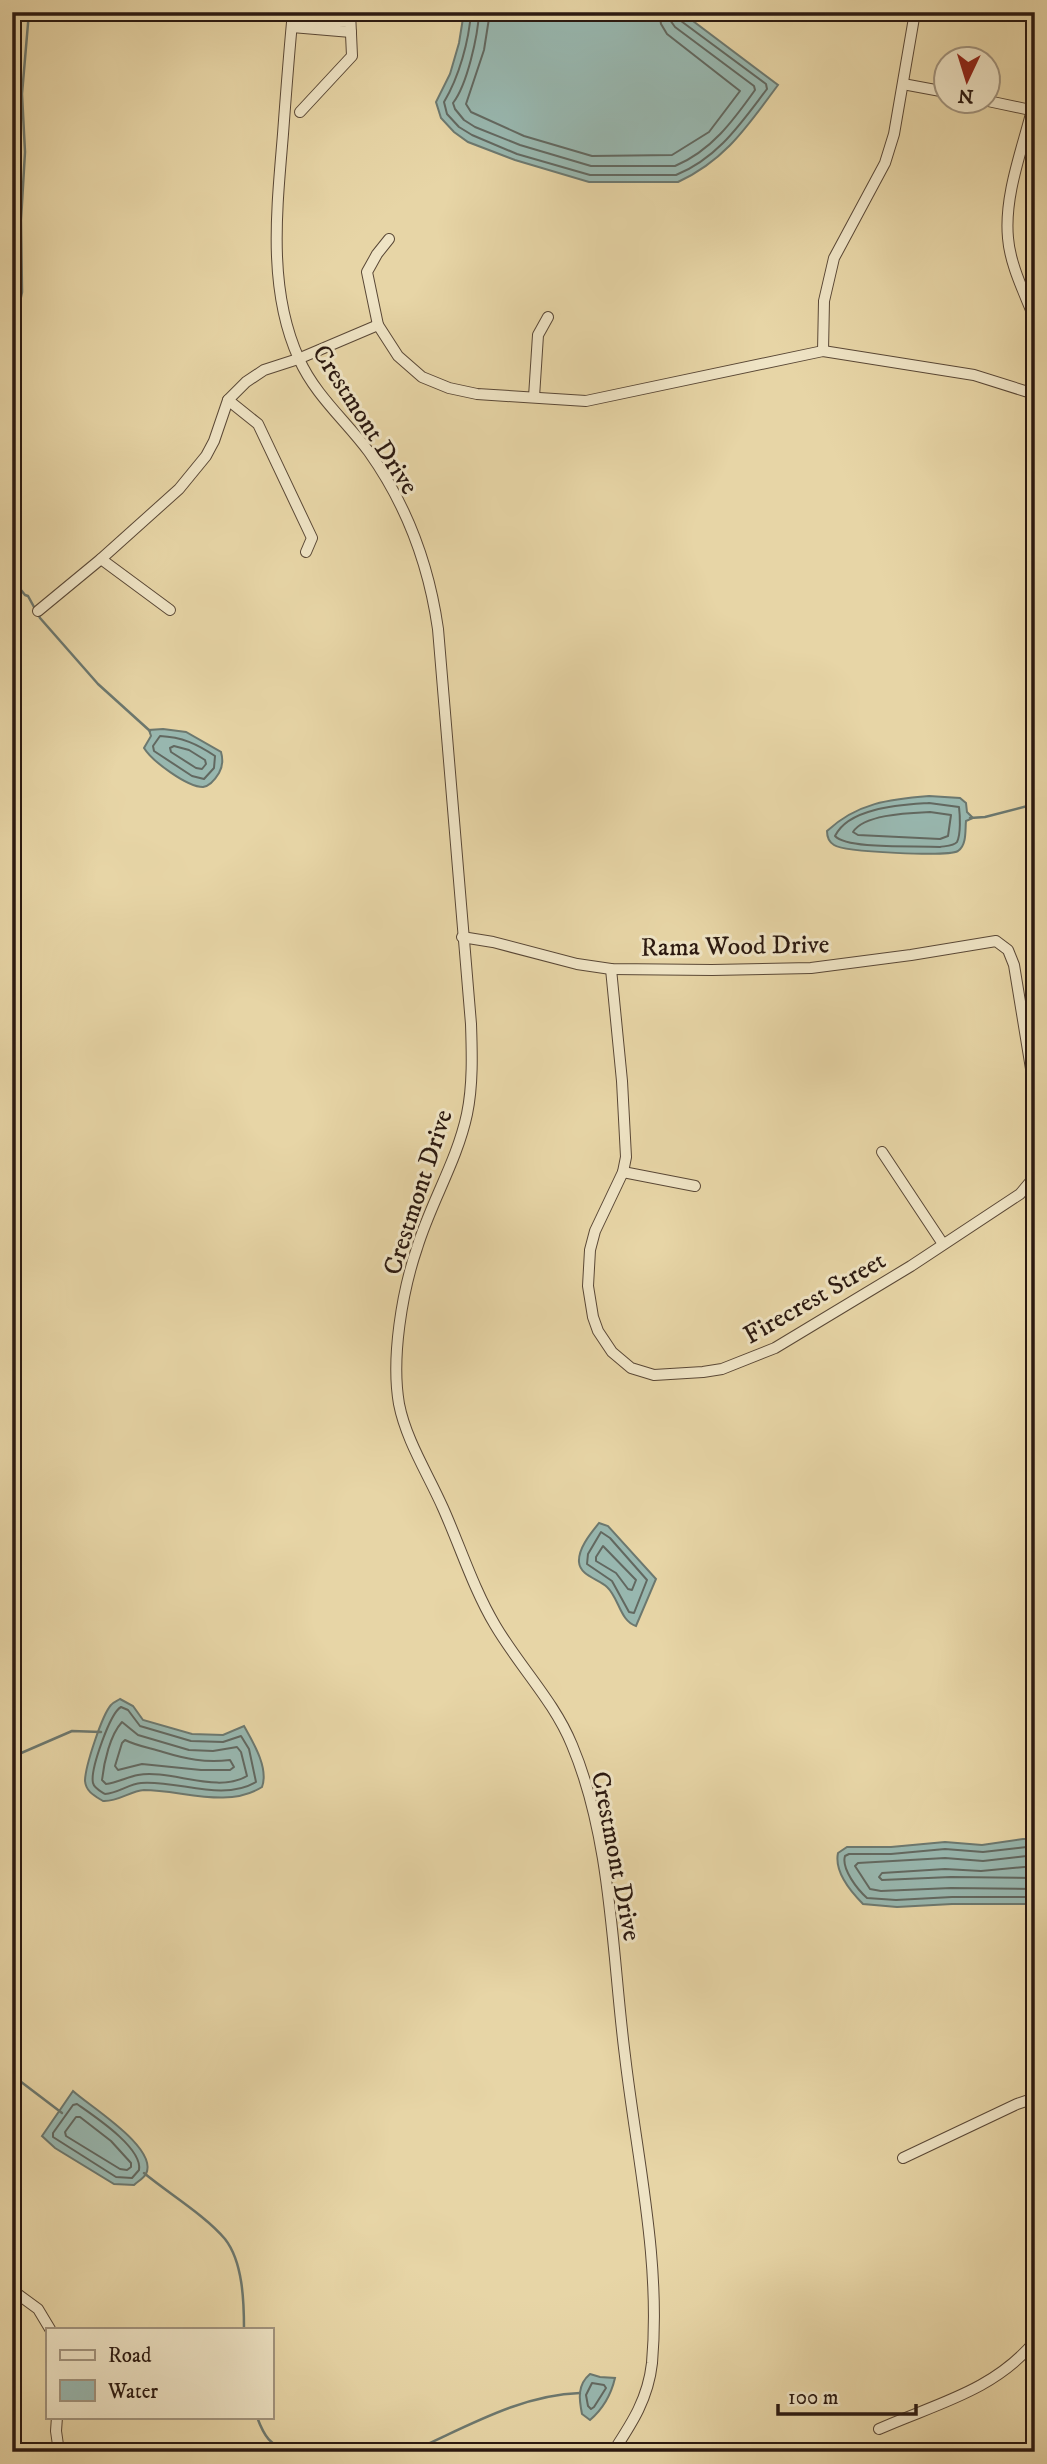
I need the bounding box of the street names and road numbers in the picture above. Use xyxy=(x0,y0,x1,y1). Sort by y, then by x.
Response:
street label: Crestmont Drive xyxy=(304,339,425,501)
street label: Rama Wood Drive xyxy=(640,928,830,965)
street label: Crestmont Drive xyxy=(376,1106,461,1279)
street label: Firecrest Street xyxy=(738,1244,892,1352)
street label: Crestmont Drive xyxy=(583,1769,648,1944)

